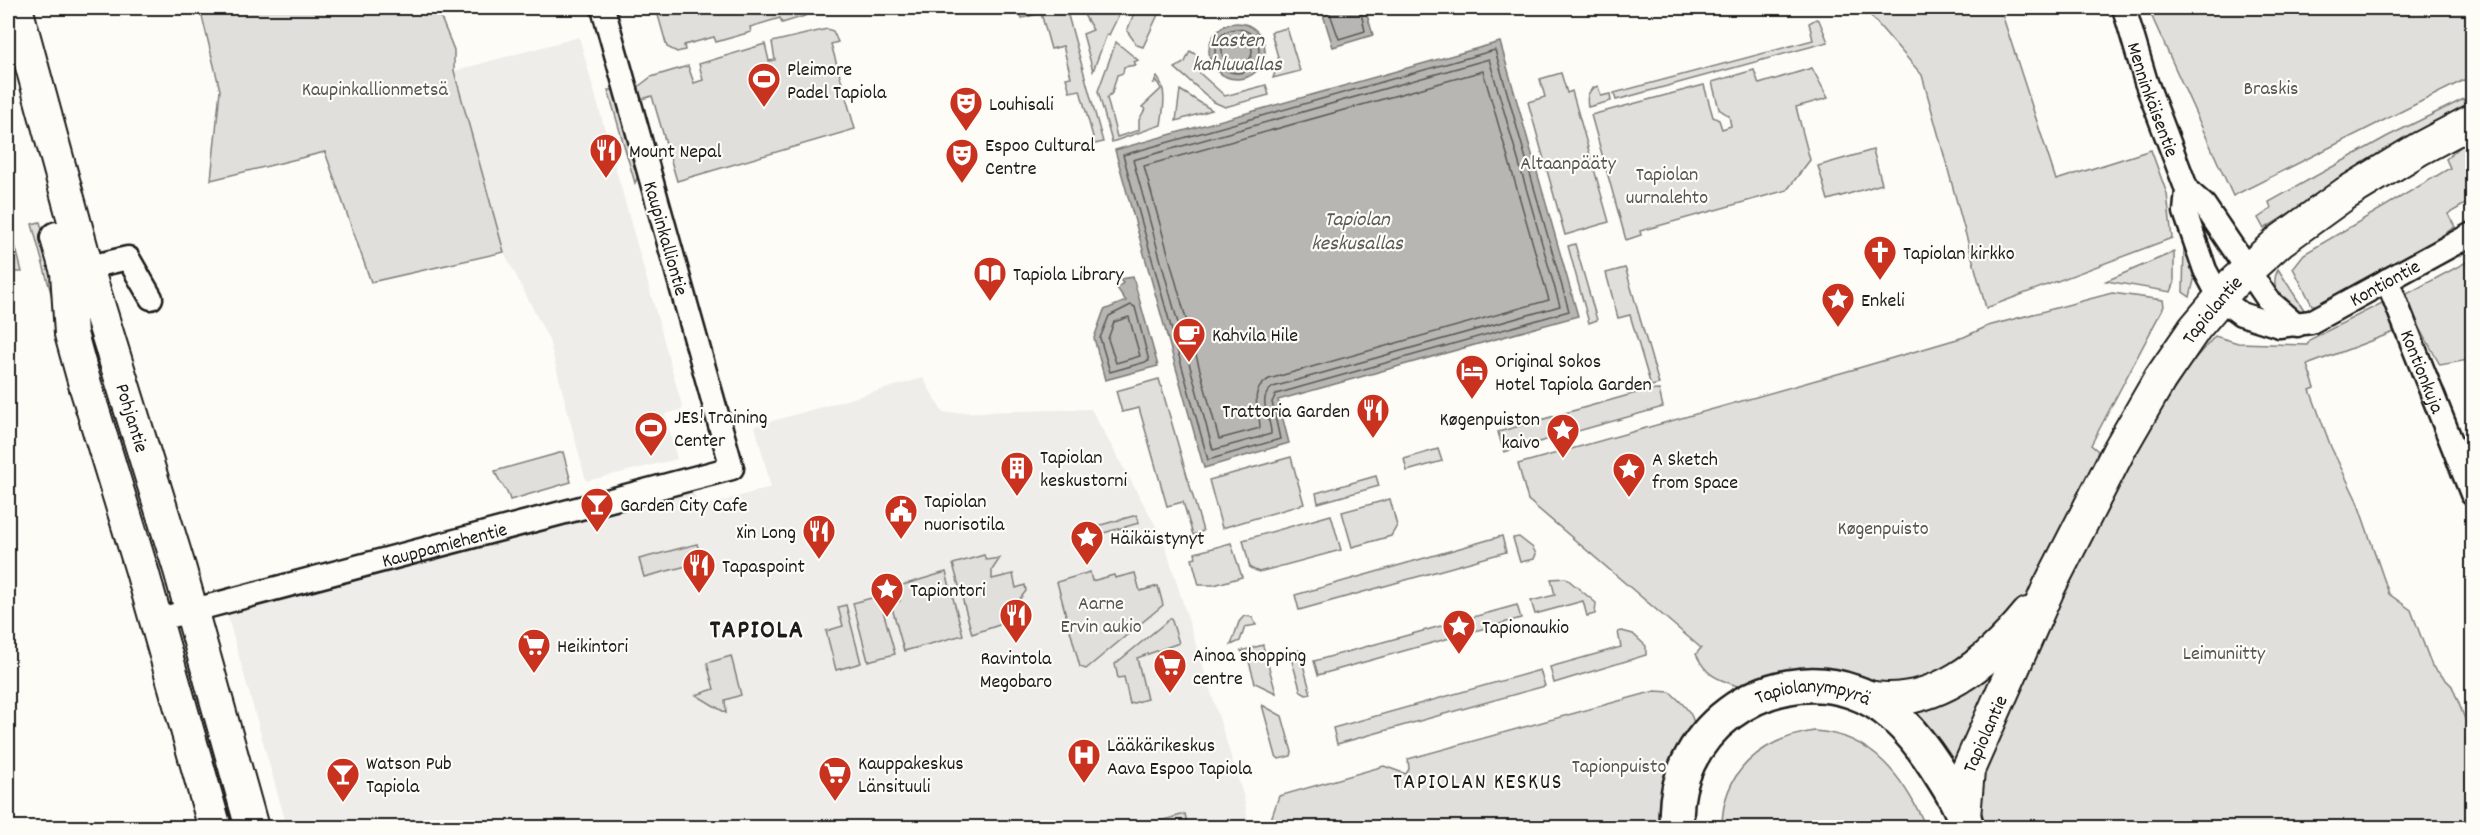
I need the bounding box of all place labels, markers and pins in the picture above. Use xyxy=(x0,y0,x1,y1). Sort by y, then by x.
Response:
place label: Pleimore Padel Tapiola xyxy=(787,57,887,108)
sports icon: Pleimore Padel Tapiola xyxy=(746,61,782,108)
theatre icon: Louhisali xyxy=(948,85,984,132)
place label: Louhisali xyxy=(989,92,1054,120)
restaurant icon: Mount Nepal xyxy=(588,132,624,179)
place label: Espoo Cultural Centre xyxy=(985,133,1095,184)
theatre icon: Espoo Cultural Centre xyxy=(944,137,980,184)
place label: Mount Nepal xyxy=(629,139,722,167)
church icon: Tapiolan kirkko xyxy=(1862,234,1898,281)
place label: Tapiolan kirkko xyxy=(1903,241,2015,269)
library icon: Tapiola Library xyxy=(972,255,1008,302)
place label: Tapiola Library xyxy=(1013,262,1125,290)
place icon: Enkeli xyxy=(1820,281,1856,328)
place label: Enkeli xyxy=(1861,288,1905,316)
cafe icon: Kahvila Hile xyxy=(1171,316,1207,363)
place label: Kahvila Hile xyxy=(1212,323,1298,351)
place label: Original Sokos Hotel Tapiola Garden xyxy=(1495,349,1652,400)
hotel icon: Original Sokos Hotel Tapiola Garden xyxy=(1454,353,1490,400)
restaurant icon: Trattoria Garden xyxy=(1355,392,1391,439)
place label: Trattoria Garden xyxy=(1222,399,1350,427)
place label: JES! Training Center xyxy=(674,405,767,456)
place label: Køgenpuiston kaivo xyxy=(1440,407,1540,458)
sports icon: JES! Training Center xyxy=(633,410,669,457)
place icon: Køgenpuiston kaivo xyxy=(1545,412,1581,459)
place label: Tapiolan keskustorni xyxy=(1040,445,1128,496)
place label: A Sketch from Space xyxy=(1652,447,1738,498)
building icon: Tapiolan keskustorni xyxy=(999,450,1035,497)
place icon: A Sketch from Space xyxy=(1611,451,1647,498)
bar icon: Garden City Cafe xyxy=(579,486,615,533)
place label: Tapiolan nuorisotila xyxy=(924,489,1005,540)
place label: Garden City Cafe xyxy=(620,493,748,521)
public building icon: Tapiolan nuorisotila xyxy=(883,493,919,540)
restaurant icon: Xin Long xyxy=(801,513,837,560)
place icon: Häikäistynyt xyxy=(1069,519,1105,566)
place label: Xin Long xyxy=(736,520,796,548)
place label: Häikäistynyt xyxy=(1110,526,1204,554)
restaurant icon: Tapaspoint xyxy=(681,547,717,594)
place label: Tapaspoint xyxy=(722,554,805,582)
place icon: Tapiontori xyxy=(869,571,905,618)
place label: Tapiontori xyxy=(910,578,986,606)
restaurant icon: Ravintola Megobaro xyxy=(998,597,1034,644)
place icon: Tapionaukio xyxy=(1441,608,1477,655)
place label: Tapionaukio xyxy=(1482,615,1569,643)
supermarket icon: Heikintori xyxy=(516,627,552,674)
place label: Heikintori xyxy=(557,634,628,662)
place label: Ainoa shopping centre xyxy=(1193,643,1306,694)
place label: Ravintola Megobaro xyxy=(980,646,1052,697)
supermarket icon: Ainoa shopping centre xyxy=(1152,647,1188,694)
place label: Lääkärikeskus Aava Espoo Tapiola xyxy=(1107,733,1253,784)
hospital icon: Lääkärikeskus Aava Espoo Tapiola xyxy=(1066,737,1102,784)
place label: Watson Pub Tapiola xyxy=(366,751,452,802)
place label: Kauppakeskus Länsituuli xyxy=(858,751,964,802)
supermarket icon: Kauppakeskus Länsituuli xyxy=(817,755,853,802)
bar icon: Watson Pub Tapiola xyxy=(325,756,361,803)

